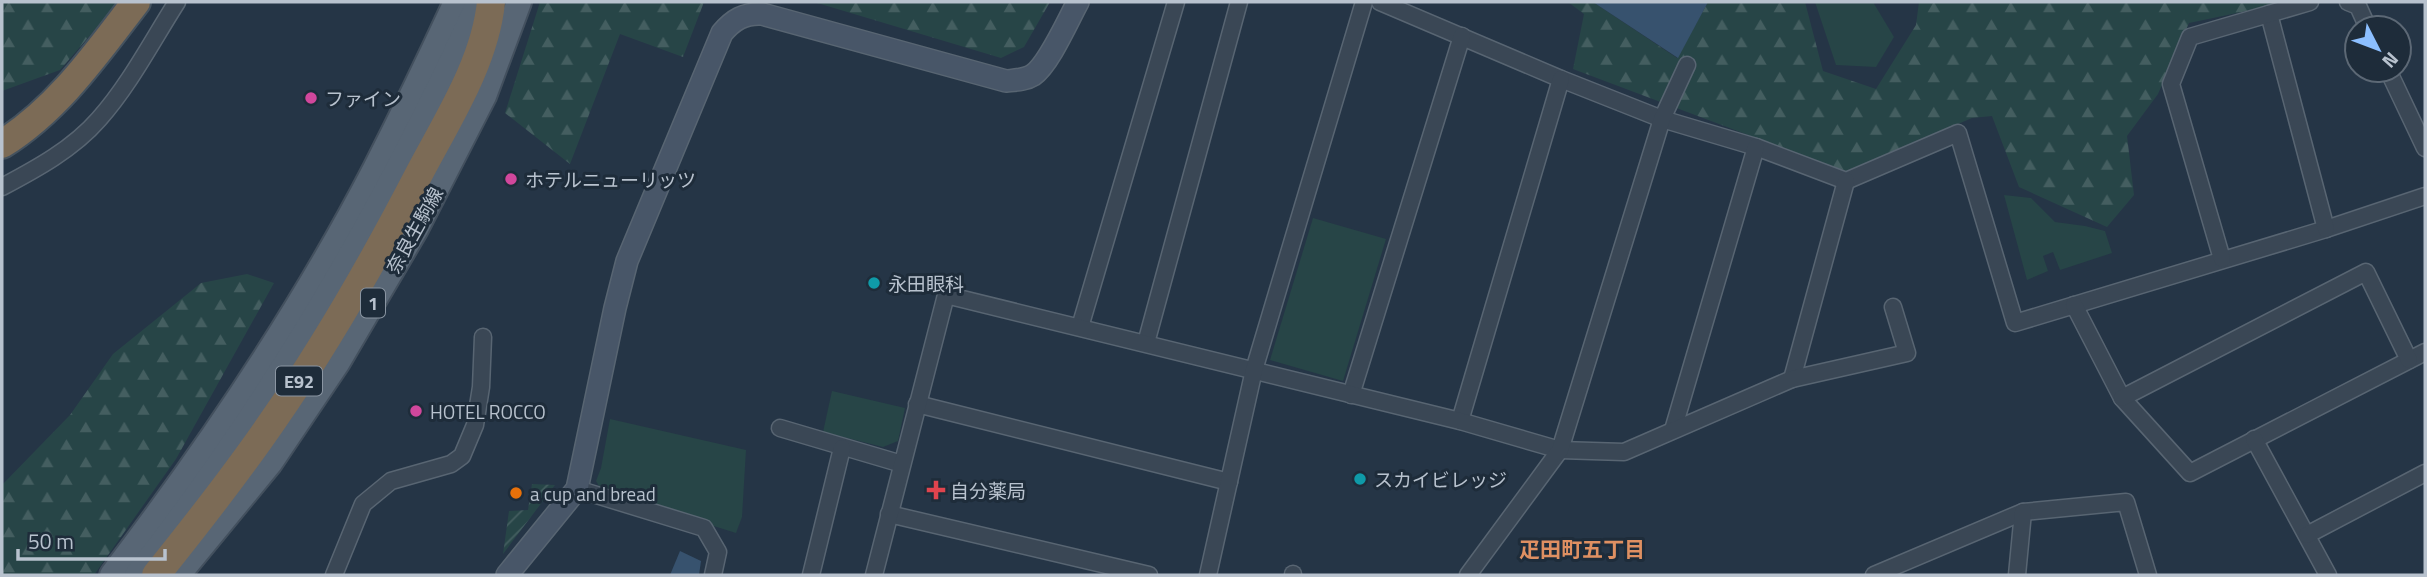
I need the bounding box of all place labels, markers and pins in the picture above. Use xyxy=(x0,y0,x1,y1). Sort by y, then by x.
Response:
place label: ファイン xyxy=(325,84,401,113)
marker: ファイン xyxy=(303,90,319,106)
place label: ホテルニューリッツ xyxy=(525,165,696,194)
marker: ホテルニューリッツ xyxy=(503,171,519,187)
place label: 永田眼科 xyxy=(888,269,964,298)
marker: 永田眼科 xyxy=(866,275,882,291)
place label: HOTEL ROCCO xyxy=(430,397,546,426)
marker: HOTEL ROCCO xyxy=(408,403,424,419)
place label: スカイビレッジ xyxy=(1374,465,1507,494)
marker: スカイビレッジ xyxy=(1352,471,1368,487)
place label: 自分薬局 xyxy=(950,476,1026,505)
place label: a cup and bread xyxy=(530,479,656,508)
marker: 自分薬局 xyxy=(928,482,944,498)
marker: a cup and bread xyxy=(508,485,524,501)

